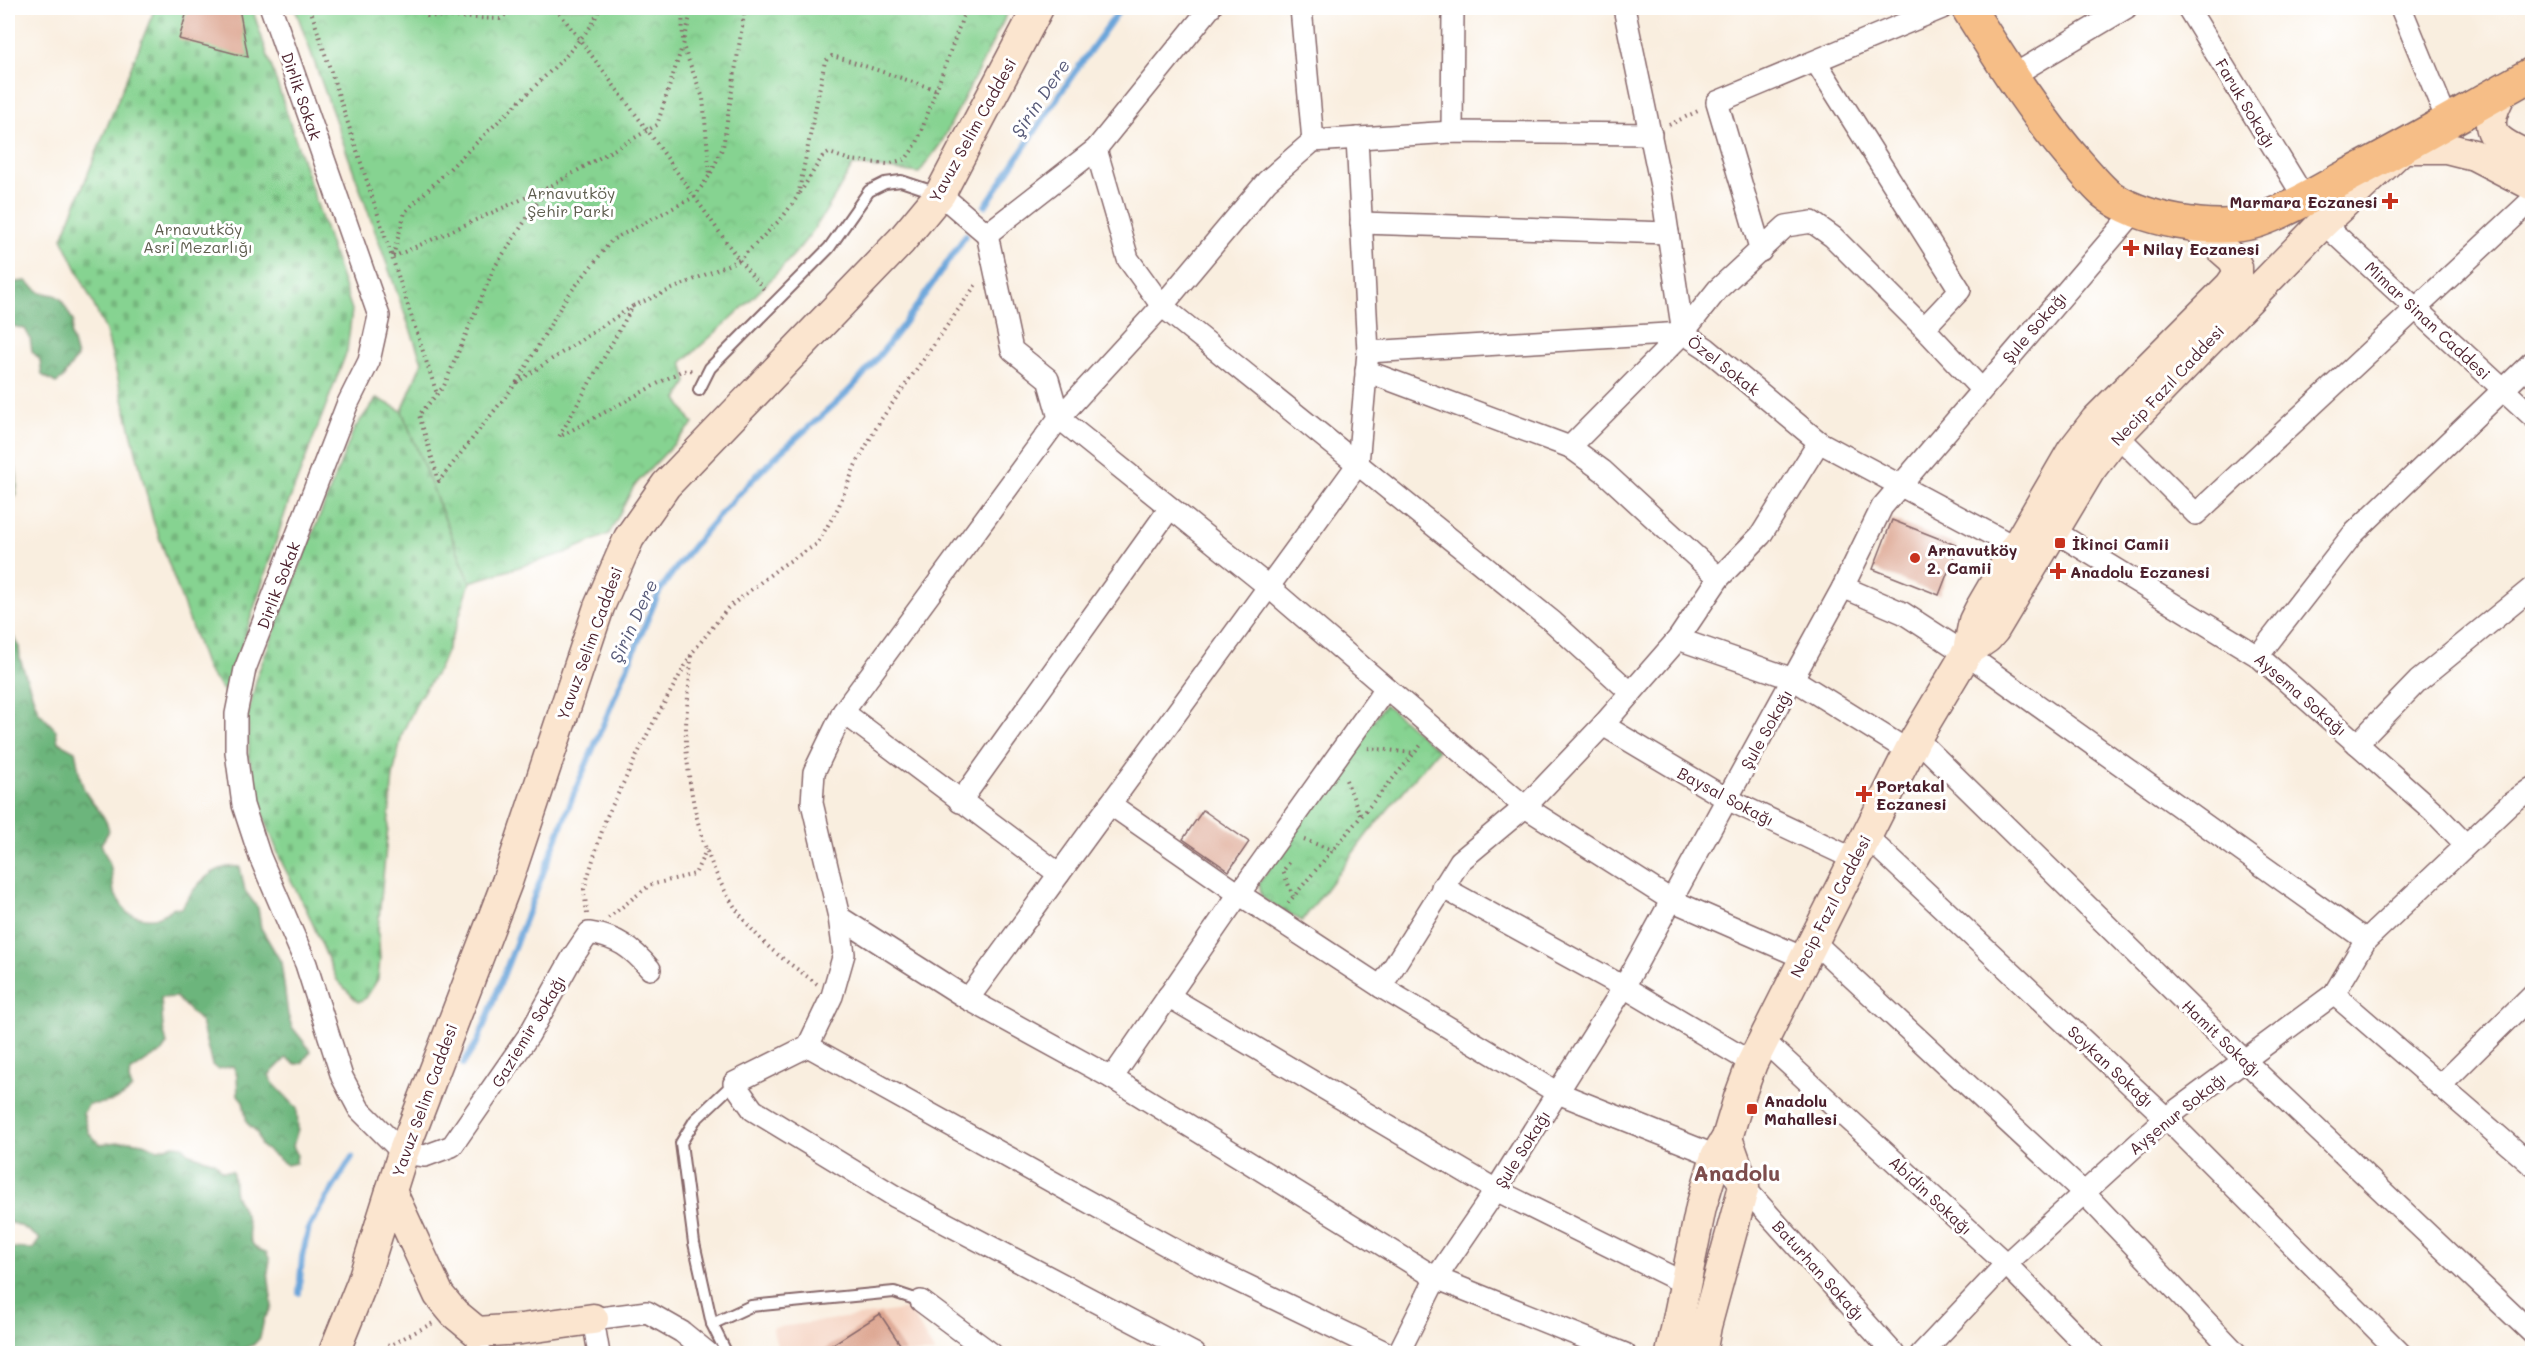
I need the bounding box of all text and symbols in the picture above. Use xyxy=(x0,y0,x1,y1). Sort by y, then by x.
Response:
street label: Dirlik Sokak xyxy=(277,49,327,143)
street label: Yavuz Selim Caddesi xyxy=(924,54,1020,206)
water label: Şirin Dere xyxy=(1005,54,1075,142)
street label: Faruk Sokağı xyxy=(2211,54,2281,152)
park label: Arnavutköy Şehir Parkı xyxy=(527,182,615,221)
place label: Marmara Eczanesi xyxy=(2230,191,2378,212)
marker: Marmara Eczanesi xyxy=(2383,194,2397,208)
park label: Arnavutköy Asri Mezarlığı xyxy=(143,218,253,257)
place label: Nilay Eczanesi xyxy=(2143,238,2260,259)
marker: Nilay Eczanesi xyxy=(2124,241,2138,255)
street label: Mimar Sinan Caddesi xyxy=(2361,256,2495,384)
street label: Şule Sokağı xyxy=(1997,287,2071,367)
street label: Necip Fazıl Caddesi xyxy=(2106,320,2228,450)
street label: Özel Sokak xyxy=(1684,330,1764,400)
place label: İkinci Camii xyxy=(2072,533,2169,554)
marker: İkinci Camii xyxy=(2053,536,2067,550)
street label: Dirlik Sokak xyxy=(252,538,304,632)
place label: Arnavutköy 2. Camii xyxy=(1927,539,2018,578)
marker: Arnavutköy 2. Camii xyxy=(1908,551,1922,565)
place label: Anadolu Eczanesi xyxy=(2070,561,2210,582)
street label: Yavuz Selim Caddesi xyxy=(551,563,627,723)
marker: Anadolu Eczanesi xyxy=(2051,564,2065,578)
water label: Şirin Dere xyxy=(603,575,663,667)
street label: Aysema Sokağı xyxy=(2250,648,2352,740)
street label: Şule Sokağı xyxy=(1735,685,1797,773)
street label: Baysal Sokağı xyxy=(1674,762,1778,830)
place label: Portakal Eczanesi xyxy=(1876,775,1947,814)
marker: Portakal Eczanesi xyxy=(1857,787,1871,801)
street label: Necip Fazıl Caddesi xyxy=(1785,831,1875,981)
street label: Gaziemir Sokağı xyxy=(486,971,570,1091)
street label: Hamit Sokağı xyxy=(2178,995,2266,1081)
street label: Yavuz Selim Caddesi xyxy=(386,1020,462,1180)
street label: Soykan Sokağı xyxy=(2063,1021,2159,1111)
street label: Ayşenur Sokağı xyxy=(2124,1067,2230,1159)
place label: Anadolu Mahallesi xyxy=(1764,1090,1838,1129)
marker: Anadolu Mahallesi xyxy=(1745,1102,1759,1116)
street label: Şule Sokağı xyxy=(1490,1106,1554,1192)
street label: Abidin Sokağı xyxy=(1885,1151,1977,1239)
district label: Anadolu xyxy=(1693,1158,1781,1187)
street label: Baturhan Sokağı xyxy=(1768,1215,1870,1325)

